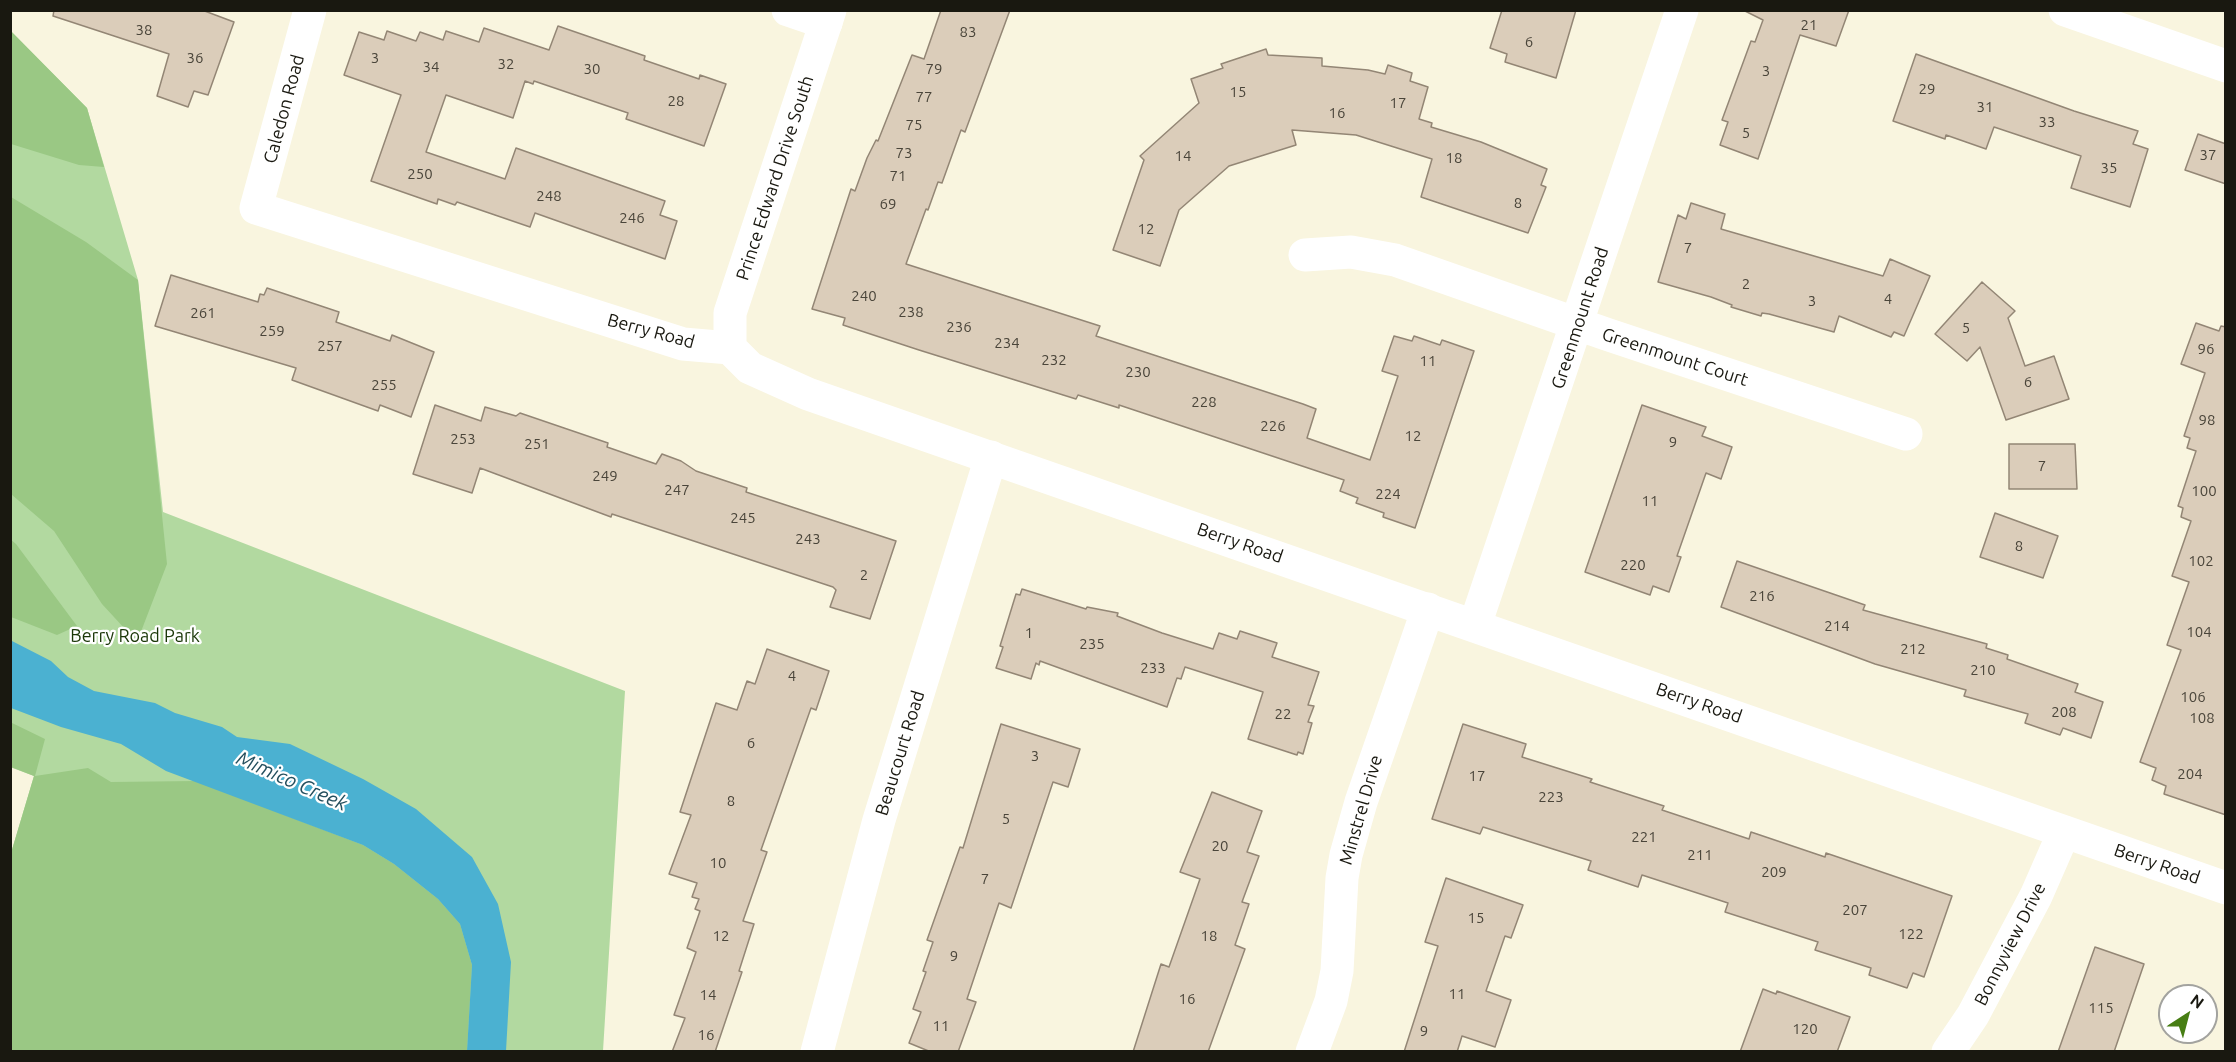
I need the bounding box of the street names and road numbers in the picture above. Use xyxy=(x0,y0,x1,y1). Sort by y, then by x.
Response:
street label: Caledon Road xyxy=(259,52,309,166)
street label: Prince Edward Drive South xyxy=(732,73,818,283)
street label: Greenmount Road xyxy=(1547,244,1613,392)
street label: Berry Road xyxy=(605,309,697,353)
street label: Greenmount Court xyxy=(1599,323,1751,391)
street label: Berry Road xyxy=(1194,518,1286,568)
street label: Berry Road xyxy=(1653,678,1745,728)
street label: Beaucourt Road xyxy=(871,688,929,818)
street label: Minstrel Drive xyxy=(1335,753,1387,867)
street label: Berry Road xyxy=(2111,839,2203,889)
street label: Bonnyview Drive xyxy=(1970,879,2050,1009)

